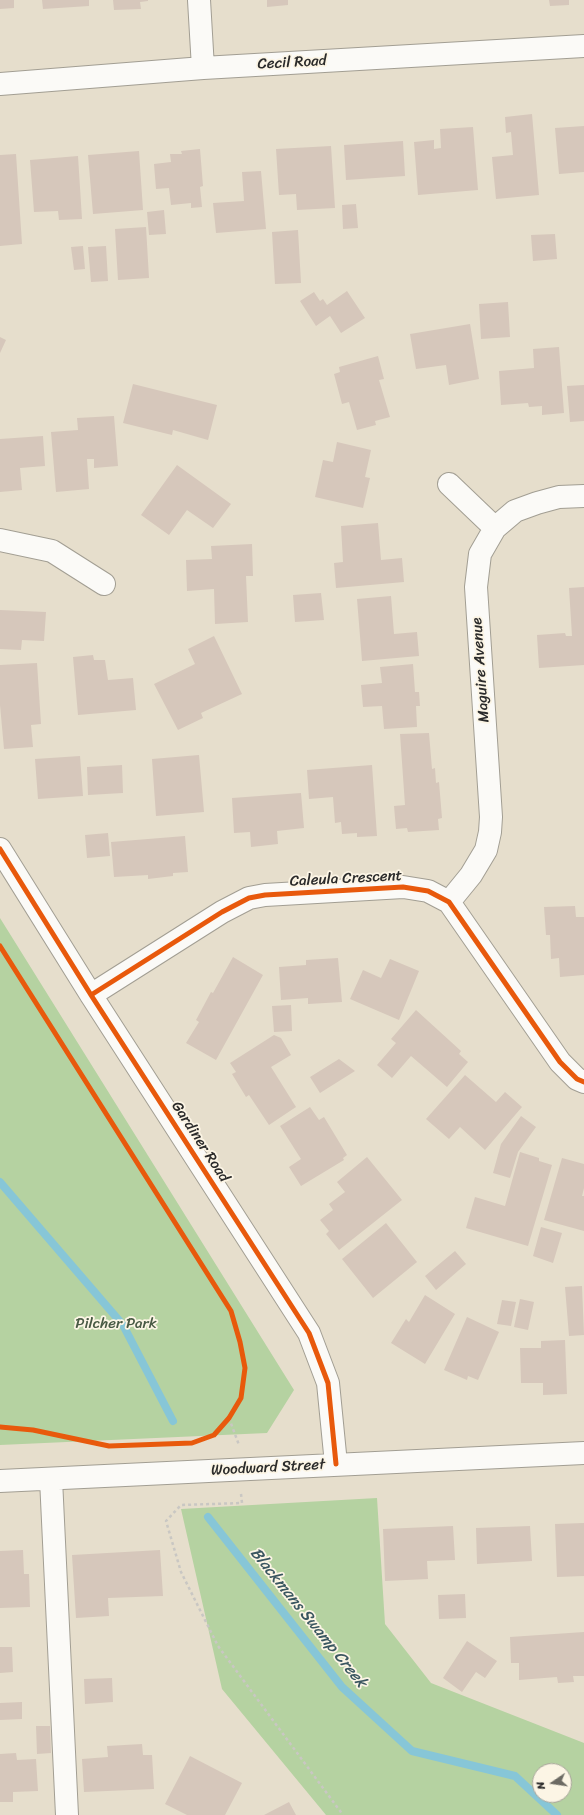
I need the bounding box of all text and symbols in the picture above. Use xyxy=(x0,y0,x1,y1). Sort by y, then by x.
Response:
street label: Cecil Road xyxy=(257,52,327,74)
street label: Maguire Avenue xyxy=(468,617,494,723)
street label: Caleula Crescent xyxy=(289,867,403,891)
street label: Gardiner Road xyxy=(167,1098,233,1186)
park label: Pilcher Park xyxy=(75,1315,157,1333)
street label: Woodward Street xyxy=(211,1456,325,1480)
water label: Blackmans Swamp Creek xyxy=(246,1544,370,1692)
north arrow xyxy=(532,1763,572,1803)
text: N xyxy=(531,1780,551,1791)

